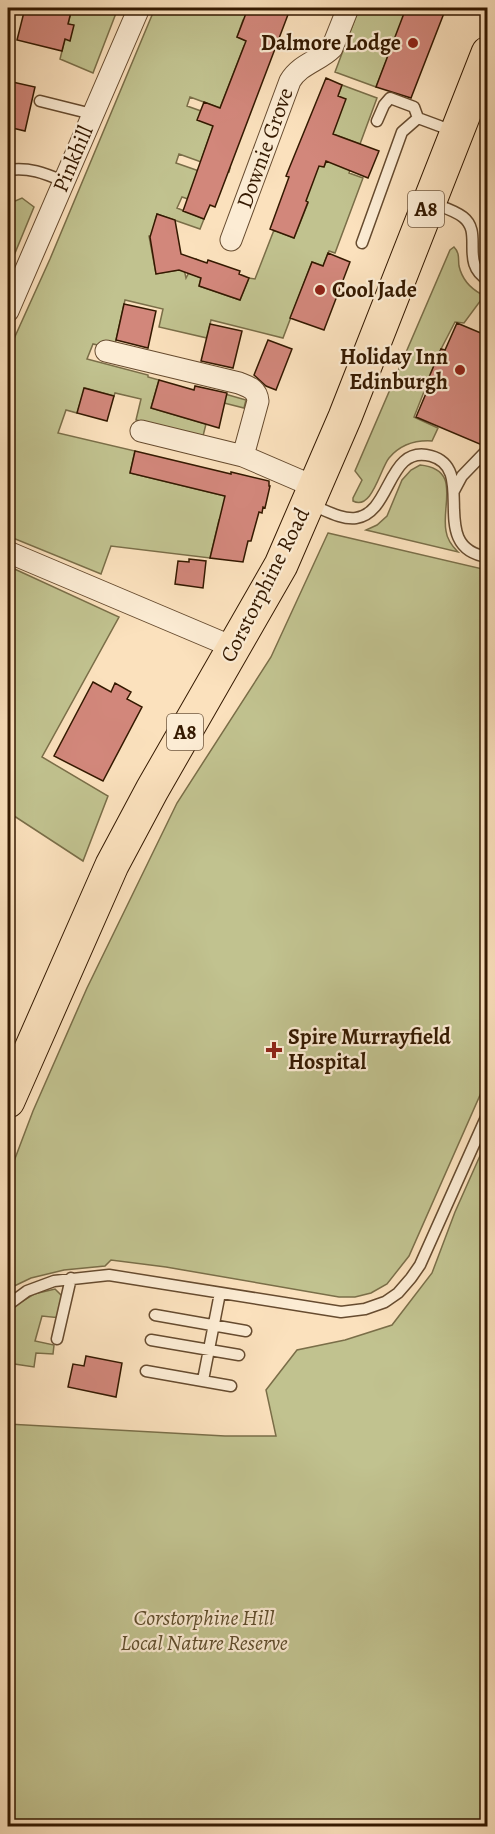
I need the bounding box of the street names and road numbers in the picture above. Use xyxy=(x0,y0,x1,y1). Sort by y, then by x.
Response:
street label: Downie Grove xyxy=(229,83,301,213)
street label: Pinkhill xyxy=(46,121,100,197)
road number: A8 xyxy=(408,191,444,227)
street label: Corstorphine Road xyxy=(213,502,317,667)
road number: A8 xyxy=(167,714,203,750)

